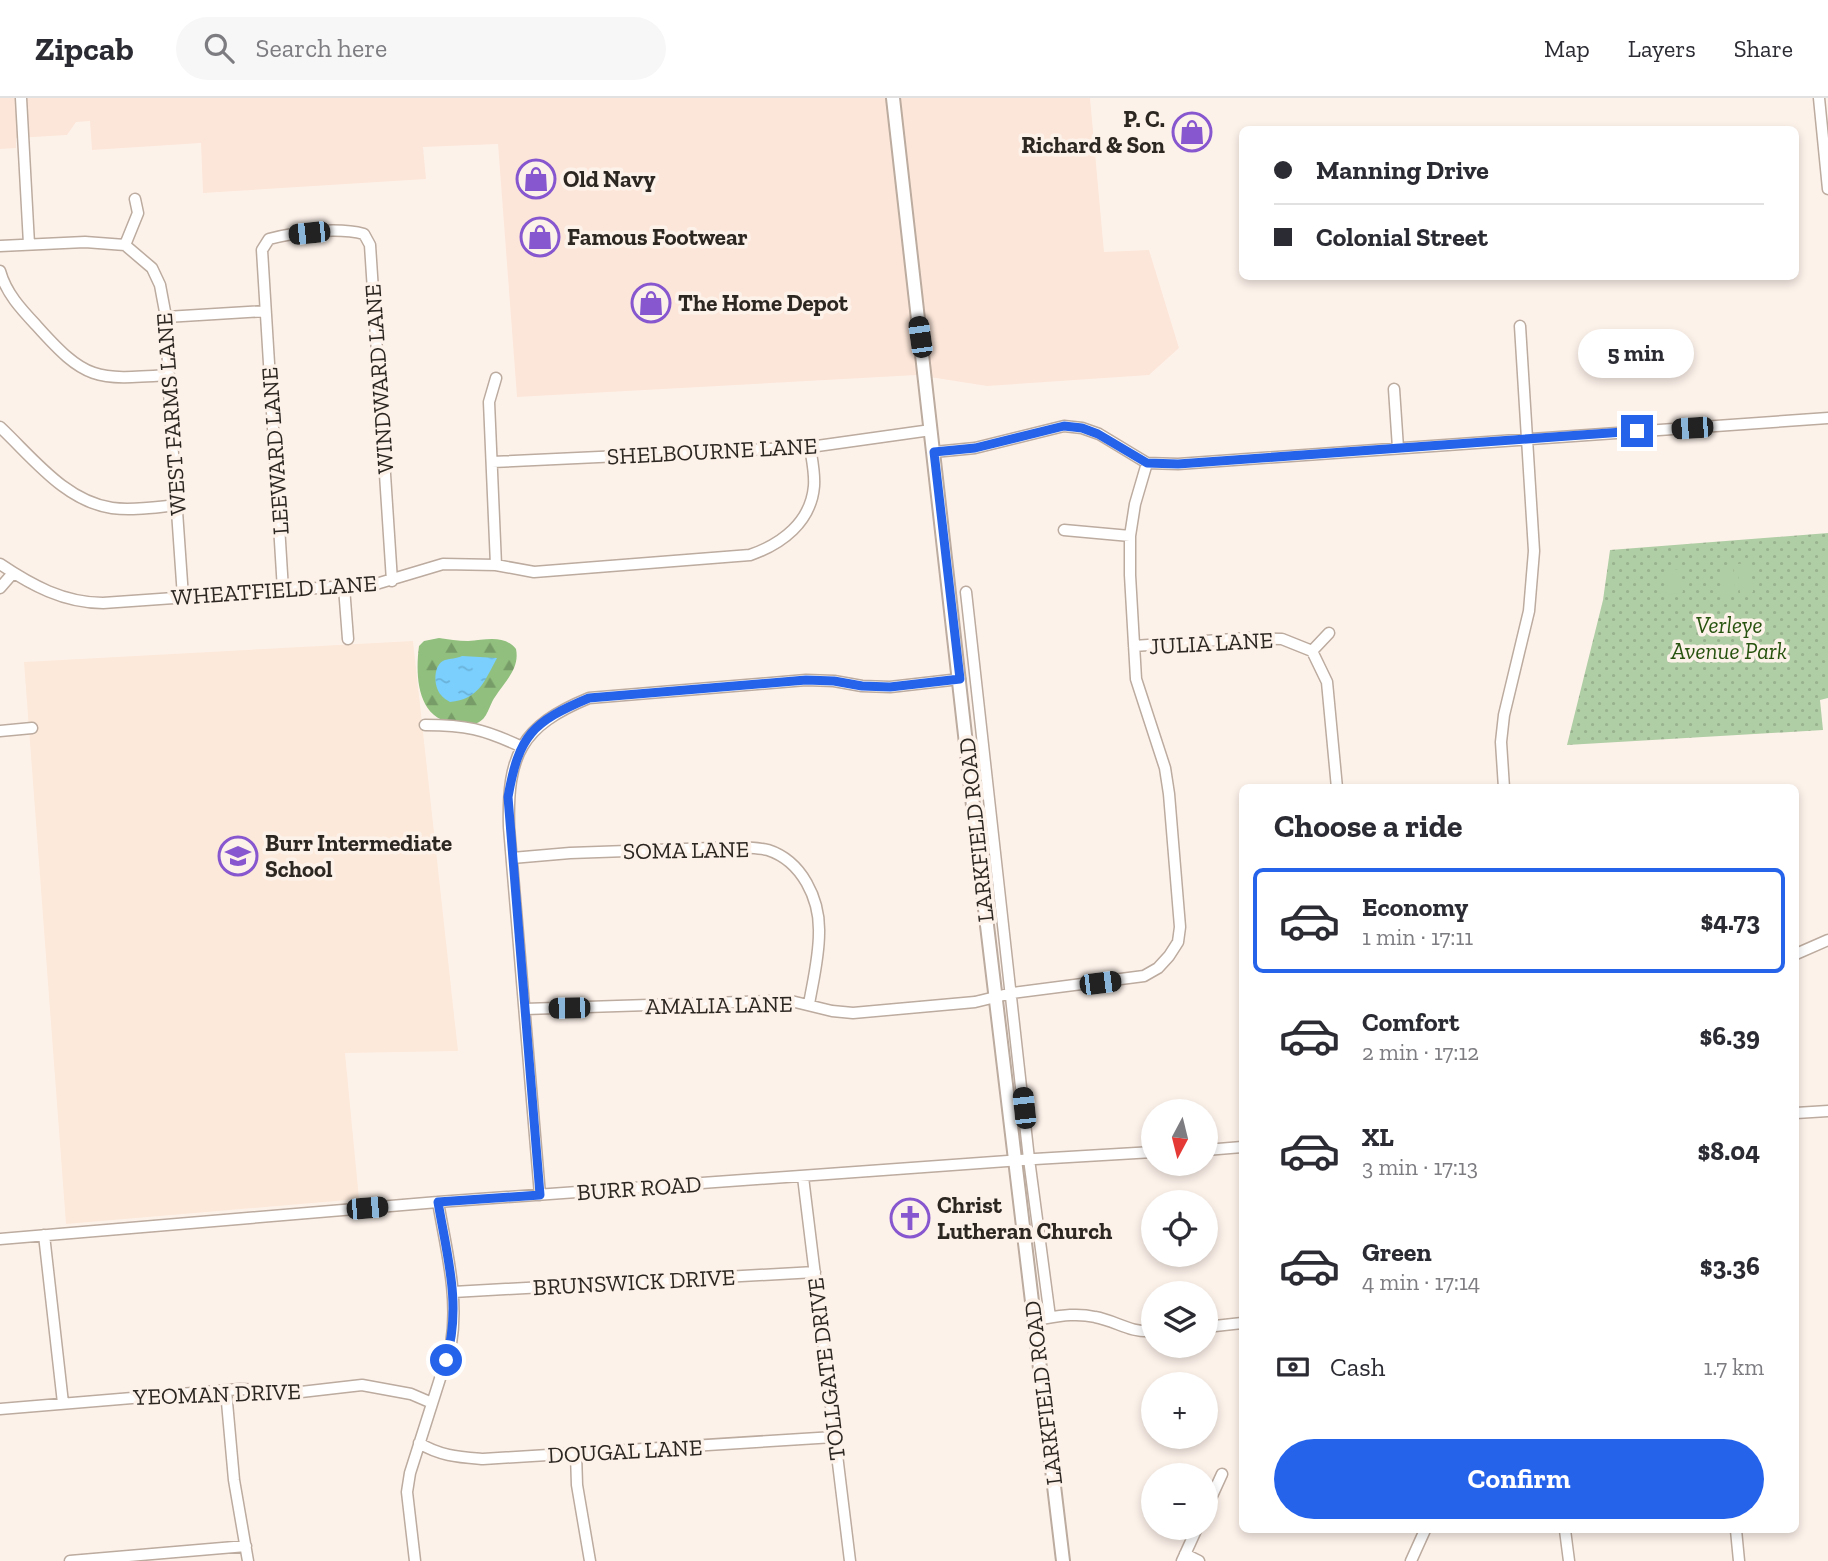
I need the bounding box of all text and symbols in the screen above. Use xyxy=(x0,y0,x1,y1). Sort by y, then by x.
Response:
search box xyxy=(176,17,666,80)
text: Zipcab xyxy=(35,29,134,68)
icon: search xyxy=(200,29,238,67)
text: Search here xyxy=(256,32,387,64)
text: Map xyxy=(1544,34,1590,63)
text: Layers xyxy=(1628,34,1696,63)
text: Share xyxy=(1734,34,1793,63)
place label: P. C. Richard & Son xyxy=(1021,105,1165,159)
shop icon: P. C. Richard & Son xyxy=(1171,111,1213,153)
text: Manning Drive xyxy=(1316,154,1489,186)
shop icon: Old Navy xyxy=(515,158,557,200)
place label: Old Navy xyxy=(563,165,656,193)
shop icon: Famous Footwear xyxy=(519,216,561,258)
car xyxy=(288,220,331,246)
text: Colonial Street xyxy=(1316,221,1488,253)
place label: Famous Footwear xyxy=(567,223,748,251)
shop icon: The Home Depot xyxy=(630,282,672,324)
street label: WINDWARD LANE xyxy=(358,283,400,475)
place label: The Home Depot xyxy=(678,289,849,317)
street label: WEST FARMS LANE xyxy=(150,312,192,516)
car xyxy=(907,315,934,359)
callout: 5 min xyxy=(1579,330,1695,378)
text: 5 min xyxy=(1608,339,1664,367)
street label: LEEWARD LANE xyxy=(255,366,295,536)
route end xyxy=(1621,415,1653,447)
car xyxy=(1671,416,1714,440)
street label: SHELBOURNE LANE xyxy=(606,432,818,470)
street label: WHEATFIELD LANE xyxy=(170,569,378,611)
park label: Verleye Avenue Park xyxy=(1670,611,1787,665)
street label: JULIA LANE xyxy=(1148,626,1274,660)
street label: LARKFIELD ROAD xyxy=(952,736,1000,924)
text: Choose a ride xyxy=(1274,807,1462,845)
place label: Burr Intermediate School xyxy=(265,829,452,883)
school or university icon: Burr Intermediate School xyxy=(217,835,259,877)
street label: SOMA LANE xyxy=(623,835,749,865)
icon: car xyxy=(1278,889,1341,952)
text: Economy xyxy=(1362,891,1468,923)
text: $4.73 xyxy=(1700,905,1760,937)
text: 1 min · 17:11 xyxy=(1362,923,1473,951)
car xyxy=(1078,970,1123,996)
street label: AMALIA LANE xyxy=(645,990,793,1020)
car xyxy=(548,997,591,1019)
icon: car xyxy=(1278,1004,1341,1067)
text: Comfort xyxy=(1362,1006,1459,1038)
text: $6.39 xyxy=(1700,1020,1760,1052)
text: 2 min · 17:12 xyxy=(1362,1038,1479,1066)
car xyxy=(1012,1086,1037,1130)
north arrow xyxy=(1141,1099,1218,1176)
map controls xyxy=(1141,1099,1218,1540)
icon: car xyxy=(1278,1119,1341,1182)
text: XL xyxy=(1362,1121,1394,1153)
text: $8.04 xyxy=(1697,1135,1760,1167)
text: 3 min · 17:13 xyxy=(1362,1153,1478,1181)
street label: BURR ROAD xyxy=(576,1170,702,1206)
button: locate xyxy=(1141,1190,1218,1267)
place label: Christ Lutheran Church xyxy=(937,1191,1113,1245)
car xyxy=(346,1196,389,1220)
church icon: Christ Lutheran Church xyxy=(889,1197,931,1239)
icon: car xyxy=(1278,1234,1341,1297)
text: Green xyxy=(1362,1236,1432,1268)
text: $3.36 xyxy=(1700,1250,1760,1282)
street label: BRUNSWICK DRIVE xyxy=(532,1263,736,1301)
text: 4 min · 17:14 xyxy=(1362,1268,1480,1296)
street label: TOLLGATE DRIVE xyxy=(801,1276,851,1462)
button: layers xyxy=(1141,1281,1218,1358)
street label: LARKFIELD ROAD xyxy=(1018,1299,1068,1487)
route start xyxy=(430,1344,462,1376)
icon: cash xyxy=(1274,1348,1312,1386)
text: Cash xyxy=(1330,1351,1385,1383)
text: 1.7 km xyxy=(1704,1353,1764,1381)
button: + xyxy=(1141,1372,1218,1449)
street label: YEOMAN DRIVE xyxy=(132,1377,301,1411)
street label: DOUGAL LANE xyxy=(547,1433,703,1469)
button: Confirm xyxy=(1274,1439,1764,1519)
button: − xyxy=(1141,1463,1218,1540)

